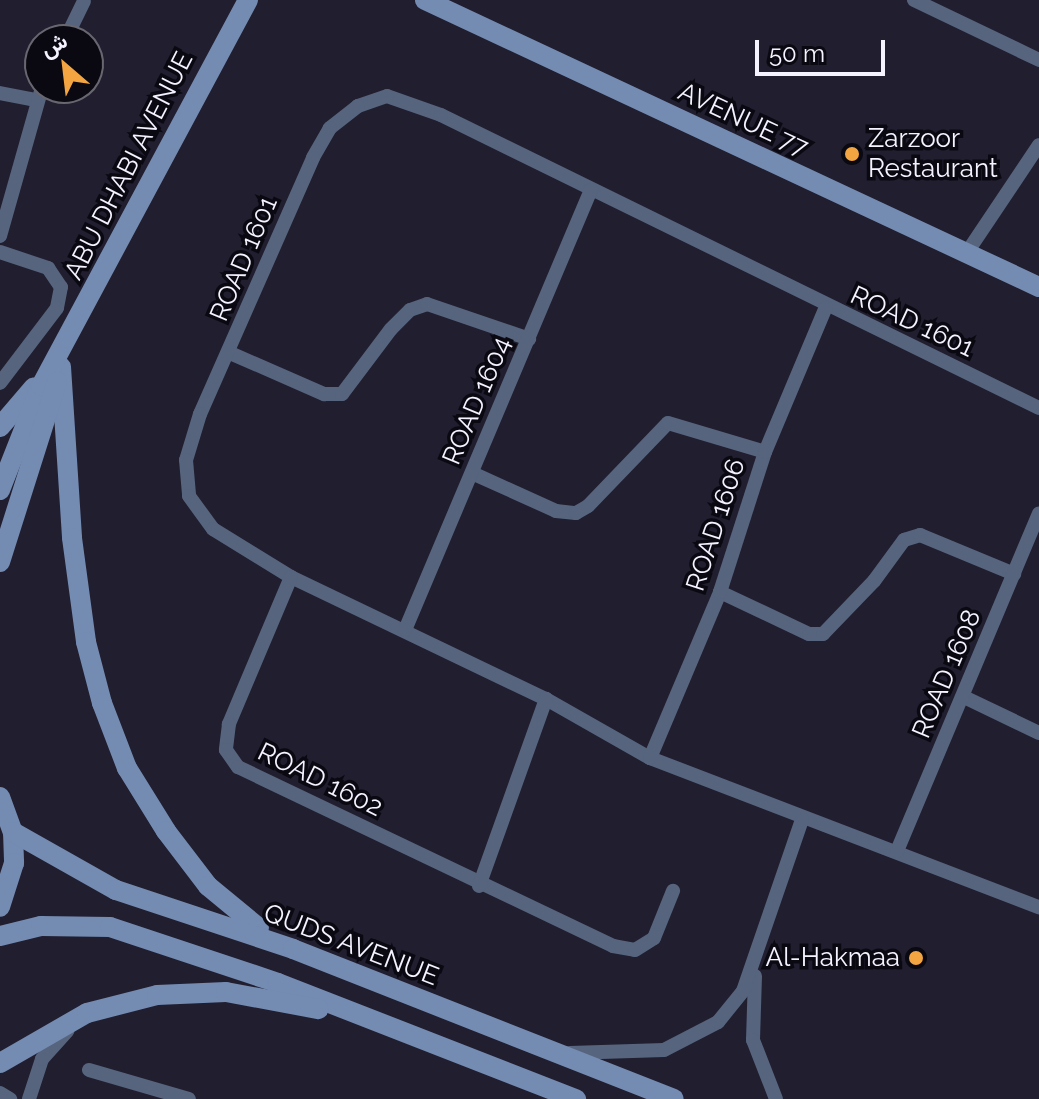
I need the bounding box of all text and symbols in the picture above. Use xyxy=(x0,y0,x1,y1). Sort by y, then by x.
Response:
north arrow xyxy=(24,24,104,104)
scale bar xyxy=(759,24,889,74)
text: ش xyxy=(36,27,71,62)
text: 50 m xyxy=(769,39,825,68)
street label: ABU DHABI AVENUE xyxy=(58,47,200,285)
street label: AVENUE 77 xyxy=(673,76,813,164)
place label: Zarzoor Restaurant xyxy=(868,123,998,184)
marker: Zarzoor Restaurant xyxy=(843,145,861,163)
street label: ROAD 1601 xyxy=(204,192,284,326)
street label: ROAD 1601 xyxy=(845,280,979,364)
street label: ROAD 1604 xyxy=(436,333,518,469)
street label: ROAD 1606 xyxy=(680,455,752,595)
street label: ROAD 1608 xyxy=(906,605,988,743)
street label: ROAD 1602 xyxy=(253,736,387,824)
street label: QUDS AVENUE xyxy=(259,897,443,993)
place label: Al-Hakmaa xyxy=(766,942,900,974)
marker: Al-Hakmaa xyxy=(907,949,925,967)

